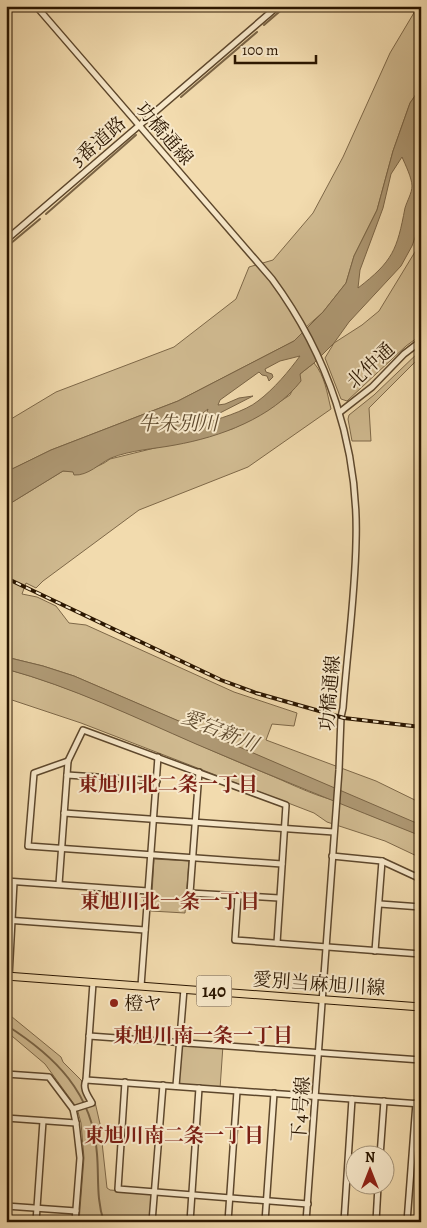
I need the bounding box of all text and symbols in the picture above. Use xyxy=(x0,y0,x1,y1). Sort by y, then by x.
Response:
scale bar xyxy=(235,32,316,64)
text: 100 m xyxy=(242,40,279,60)
street label: 功橋通線 xyxy=(129,96,199,171)
street label: 3番道路 xyxy=(66,111,132,173)
street label: 北仲通 xyxy=(341,337,400,395)
water label: 牛朱別川 xyxy=(138,410,220,437)
street label: 功橋通線 xyxy=(314,654,346,732)
water label: 愛宕新川 xyxy=(178,703,264,759)
district label: 東旭川北二条一丁目 xyxy=(78,771,258,798)
district label: 東旭川北一条一丁目 xyxy=(80,888,260,915)
street label: 愛別当麻旭川線 xyxy=(252,966,386,1002)
road number: 140 xyxy=(196,976,232,1006)
place label: 橙ヤ xyxy=(124,991,162,1017)
marker: 橙ヤ xyxy=(108,997,120,1009)
district label: 東旭川南一条一丁目 xyxy=(113,1022,293,1049)
street label: 下4号線 xyxy=(286,1075,316,1143)
district label: 東旭川南二条一丁目 xyxy=(84,1122,264,1149)
north arrow xyxy=(344,1146,394,1196)
text: N xyxy=(365,1148,375,1167)

